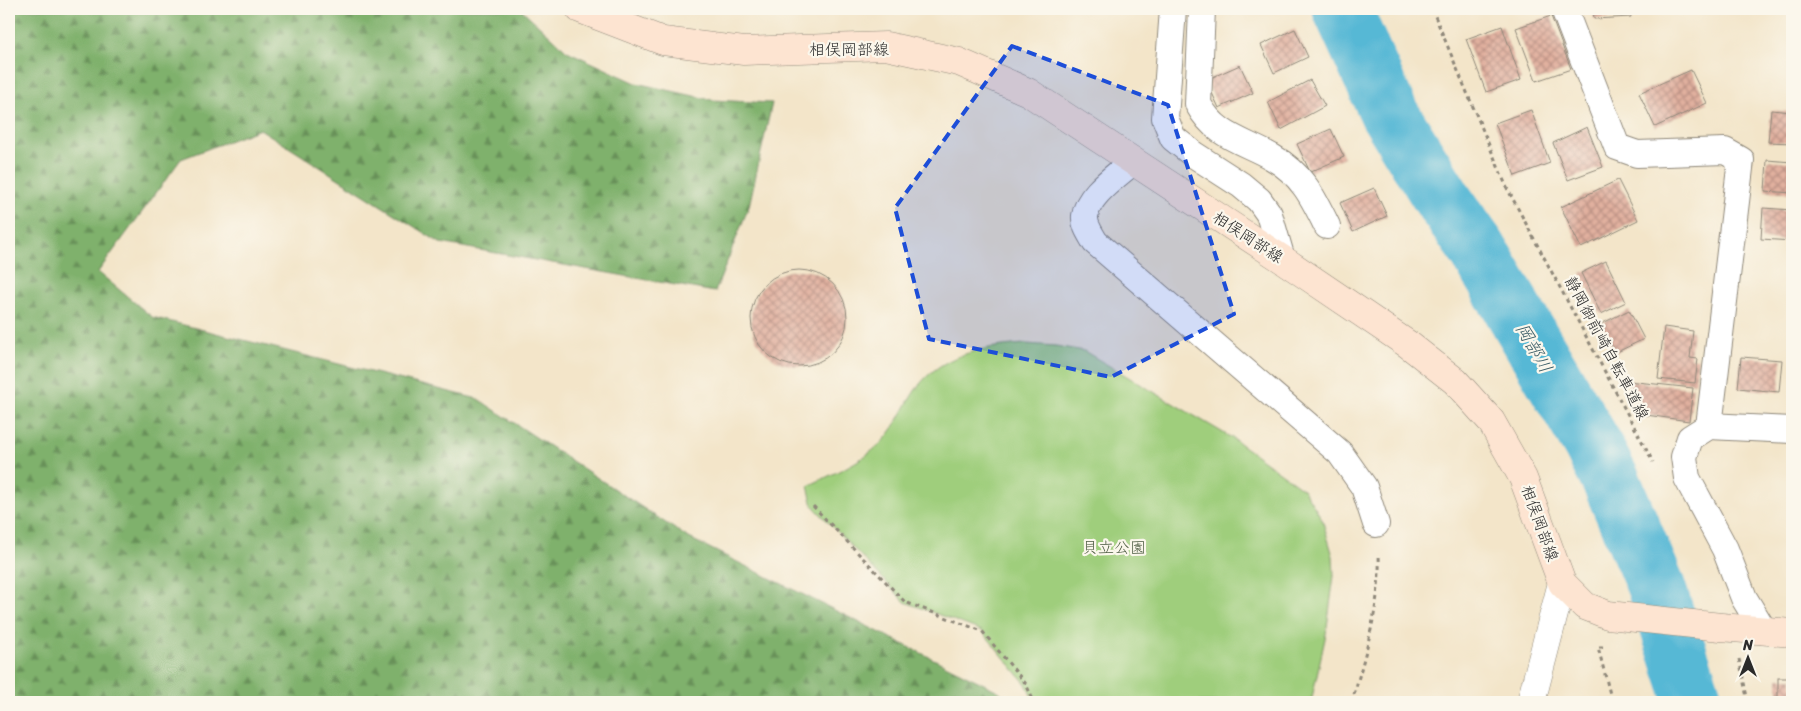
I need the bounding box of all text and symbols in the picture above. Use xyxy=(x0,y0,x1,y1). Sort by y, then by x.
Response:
street label: 相俣岡部線 xyxy=(809,35,889,64)
street label: 相俣岡部線 xyxy=(1207,203,1289,271)
street label: 静岡御前崎自転車道線 xyxy=(1557,271,1657,425)
water label: 岡部川 xyxy=(1507,317,1561,379)
street label: 相俣岡部線 xyxy=(1513,480,1567,566)
park label: 貝立公園 xyxy=(1082,533,1146,562)
text: N xyxy=(1742,633,1753,658)
north arrow xyxy=(1724,634,1774,684)

